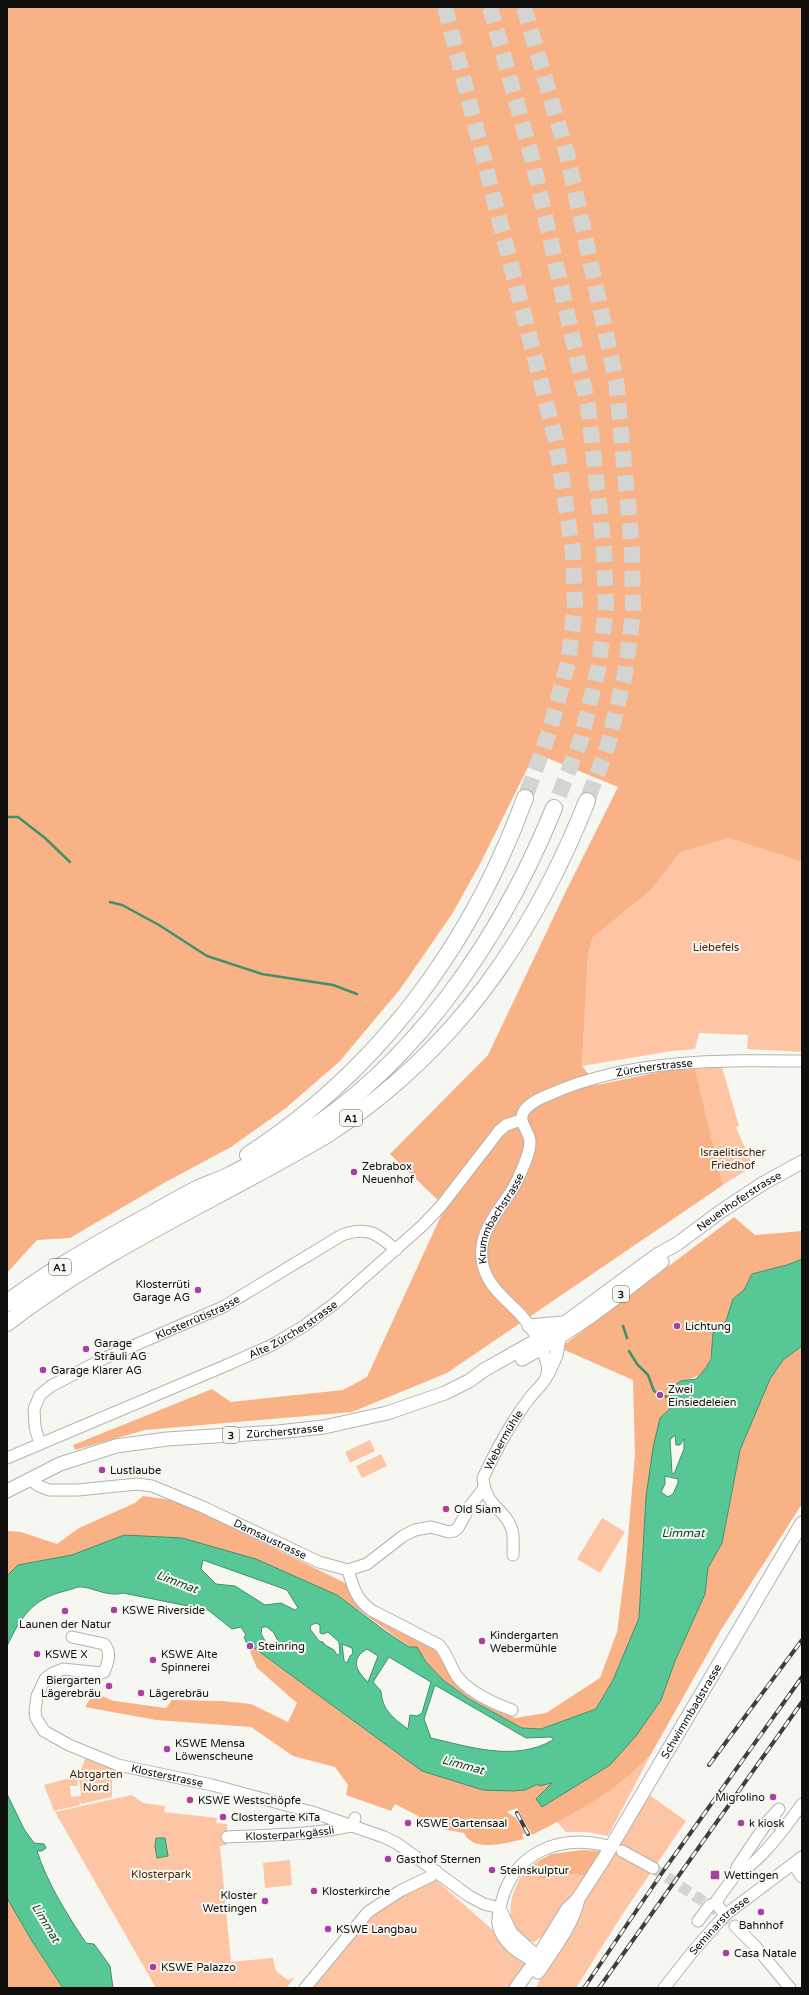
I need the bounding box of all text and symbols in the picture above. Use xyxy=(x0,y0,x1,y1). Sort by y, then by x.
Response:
park label: Liebefels xyxy=(693,941,739,954)
street label: Zürcherstrasse xyxy=(615,1057,693,1080)
road number: A1 xyxy=(340,1110,362,1126)
park label: Israelitischer Friedhof xyxy=(700,1146,767,1172)
place label: Zebrabox Neuenhof xyxy=(362,1160,415,1186)
marker: Zebrabox Neuenhof xyxy=(349,1167,359,1177)
street label: Neuenhoferstrasse xyxy=(694,1169,784,1234)
street label: Krummbachstrasse xyxy=(475,1171,527,1265)
road number: A1 xyxy=(49,1259,71,1275)
place label: Klosterrüti Garage AG xyxy=(133,1278,190,1304)
marker: Klosterrüti Garage AG xyxy=(193,1285,203,1295)
road number: 3 xyxy=(613,1286,629,1302)
street label: Klosterrütistrasse xyxy=(153,1293,242,1342)
street label: Alte Zürcherstrasse xyxy=(247,1298,340,1362)
place label: Lichtung xyxy=(685,1320,731,1333)
marker: Lichtung xyxy=(672,1321,682,1331)
place label: Garage Sträuli AG xyxy=(94,1337,147,1363)
marker: Garage Sträuli AG xyxy=(81,1344,91,1354)
place label: Garage Klarer AG xyxy=(51,1364,142,1377)
marker: Garage Klarer AG xyxy=(38,1365,48,1375)
place label: Zwei Einsiedeleien xyxy=(668,1383,737,1409)
marker: Zwei Einsiedeleien xyxy=(655,1390,665,1400)
street label: Webermühle xyxy=(482,1408,526,1472)
street label: Zürcherstrasse xyxy=(246,1421,324,1441)
road number: 3 xyxy=(223,1427,239,1443)
place label: Lustlaube xyxy=(110,1464,161,1477)
marker: Lustlaube xyxy=(97,1465,107,1475)
place label: Old Siam xyxy=(454,1503,501,1516)
marker: Old Siam xyxy=(441,1504,451,1514)
street label: Damsaustrasse xyxy=(231,1516,309,1562)
water label: Limmat xyxy=(661,1526,706,1540)
water label: Limmat xyxy=(154,1568,201,1597)
place label: KSWE Riverside xyxy=(122,1604,205,1617)
marker: KSWE Riverside xyxy=(109,1605,119,1615)
marker: Launen der Natur xyxy=(60,1606,70,1616)
place label: Launen der Natur xyxy=(19,1618,112,1631)
place label: Kindergarten Webermühle xyxy=(490,1629,558,1655)
marker: Kindergarten Webermühle xyxy=(477,1636,487,1646)
place label: Steinring xyxy=(258,1640,305,1653)
marker: Steinring xyxy=(245,1641,255,1651)
place label: KSWE X xyxy=(45,1648,88,1661)
place label: KSWE Alte Spinnerei xyxy=(161,1648,217,1674)
marker: KSWE X xyxy=(32,1649,42,1659)
marker: KSWE Alte Spinnerei xyxy=(148,1655,158,1665)
street label: Schwimmbadstrasse xyxy=(658,1662,724,1761)
place label: Biergarten Lägerebräu xyxy=(41,1674,101,1700)
marker: Biergarten Lägerebräu xyxy=(104,1681,114,1691)
place label: Lägerebräu xyxy=(149,1687,209,1700)
marker: Lägerebräu xyxy=(136,1688,146,1698)
place label: KSWE Mensa Löwenscheune xyxy=(175,1737,253,1763)
marker: KSWE Mensa Löwenscheune xyxy=(162,1744,172,1754)
water label: Limmat xyxy=(440,1753,487,1778)
street label: Klosterstrasse xyxy=(130,1762,204,1790)
park label: Abtgarten Nord xyxy=(69,1768,123,1794)
place label: Migrolino xyxy=(715,1791,765,1804)
marker: Migrolino xyxy=(768,1792,778,1802)
place label: KSWE Westschöpfe xyxy=(198,1794,301,1807)
marker: KSWE Westschöpfe xyxy=(185,1795,195,1805)
place label: Clostergarte KiTa xyxy=(231,1811,320,1824)
marker: Clostergarte KiTa xyxy=(218,1812,228,1822)
place label: KSWE Gartensaal xyxy=(416,1817,507,1830)
place label: k kiosk xyxy=(749,1817,785,1830)
marker: KSWE Gartensaal xyxy=(403,1818,413,1828)
marker: k kiosk xyxy=(736,1818,746,1828)
street label: Klosterparkgässli xyxy=(245,1823,335,1843)
place label: Gasthof Sternen xyxy=(396,1853,481,1866)
marker: Gasthof Sternen xyxy=(383,1854,393,1864)
place label: Steinskulptur xyxy=(500,1864,570,1877)
marker: Steinskulptur xyxy=(487,1865,497,1875)
park label: Klosterpark xyxy=(131,1868,191,1881)
marker: Wettingen xyxy=(709,1869,721,1881)
place label: Wettingen xyxy=(724,1869,779,1882)
place label: Klosterkirche xyxy=(322,1885,390,1898)
marker: Klosterkirche xyxy=(309,1886,319,1896)
place label: Kloster Wettingen xyxy=(202,1889,258,1915)
street label: Seminarstrasse xyxy=(687,1893,752,1958)
marker: Kloster Wettingen xyxy=(260,1896,270,1906)
water label: Limmat xyxy=(29,1901,64,1946)
marker: Bahnhof xyxy=(756,1907,766,1917)
place label: Bahnhof xyxy=(739,1919,784,1932)
place label: KSWE Langbau xyxy=(336,1923,417,1936)
marker: KSWE Langbau xyxy=(323,1924,333,1934)
place label: Casa Natale xyxy=(734,1947,796,1960)
marker: Casa Natale xyxy=(721,1948,731,1958)
place label: KSWE Palazzo xyxy=(161,1961,236,1974)
marker: KSWE Palazzo xyxy=(148,1962,158,1972)

